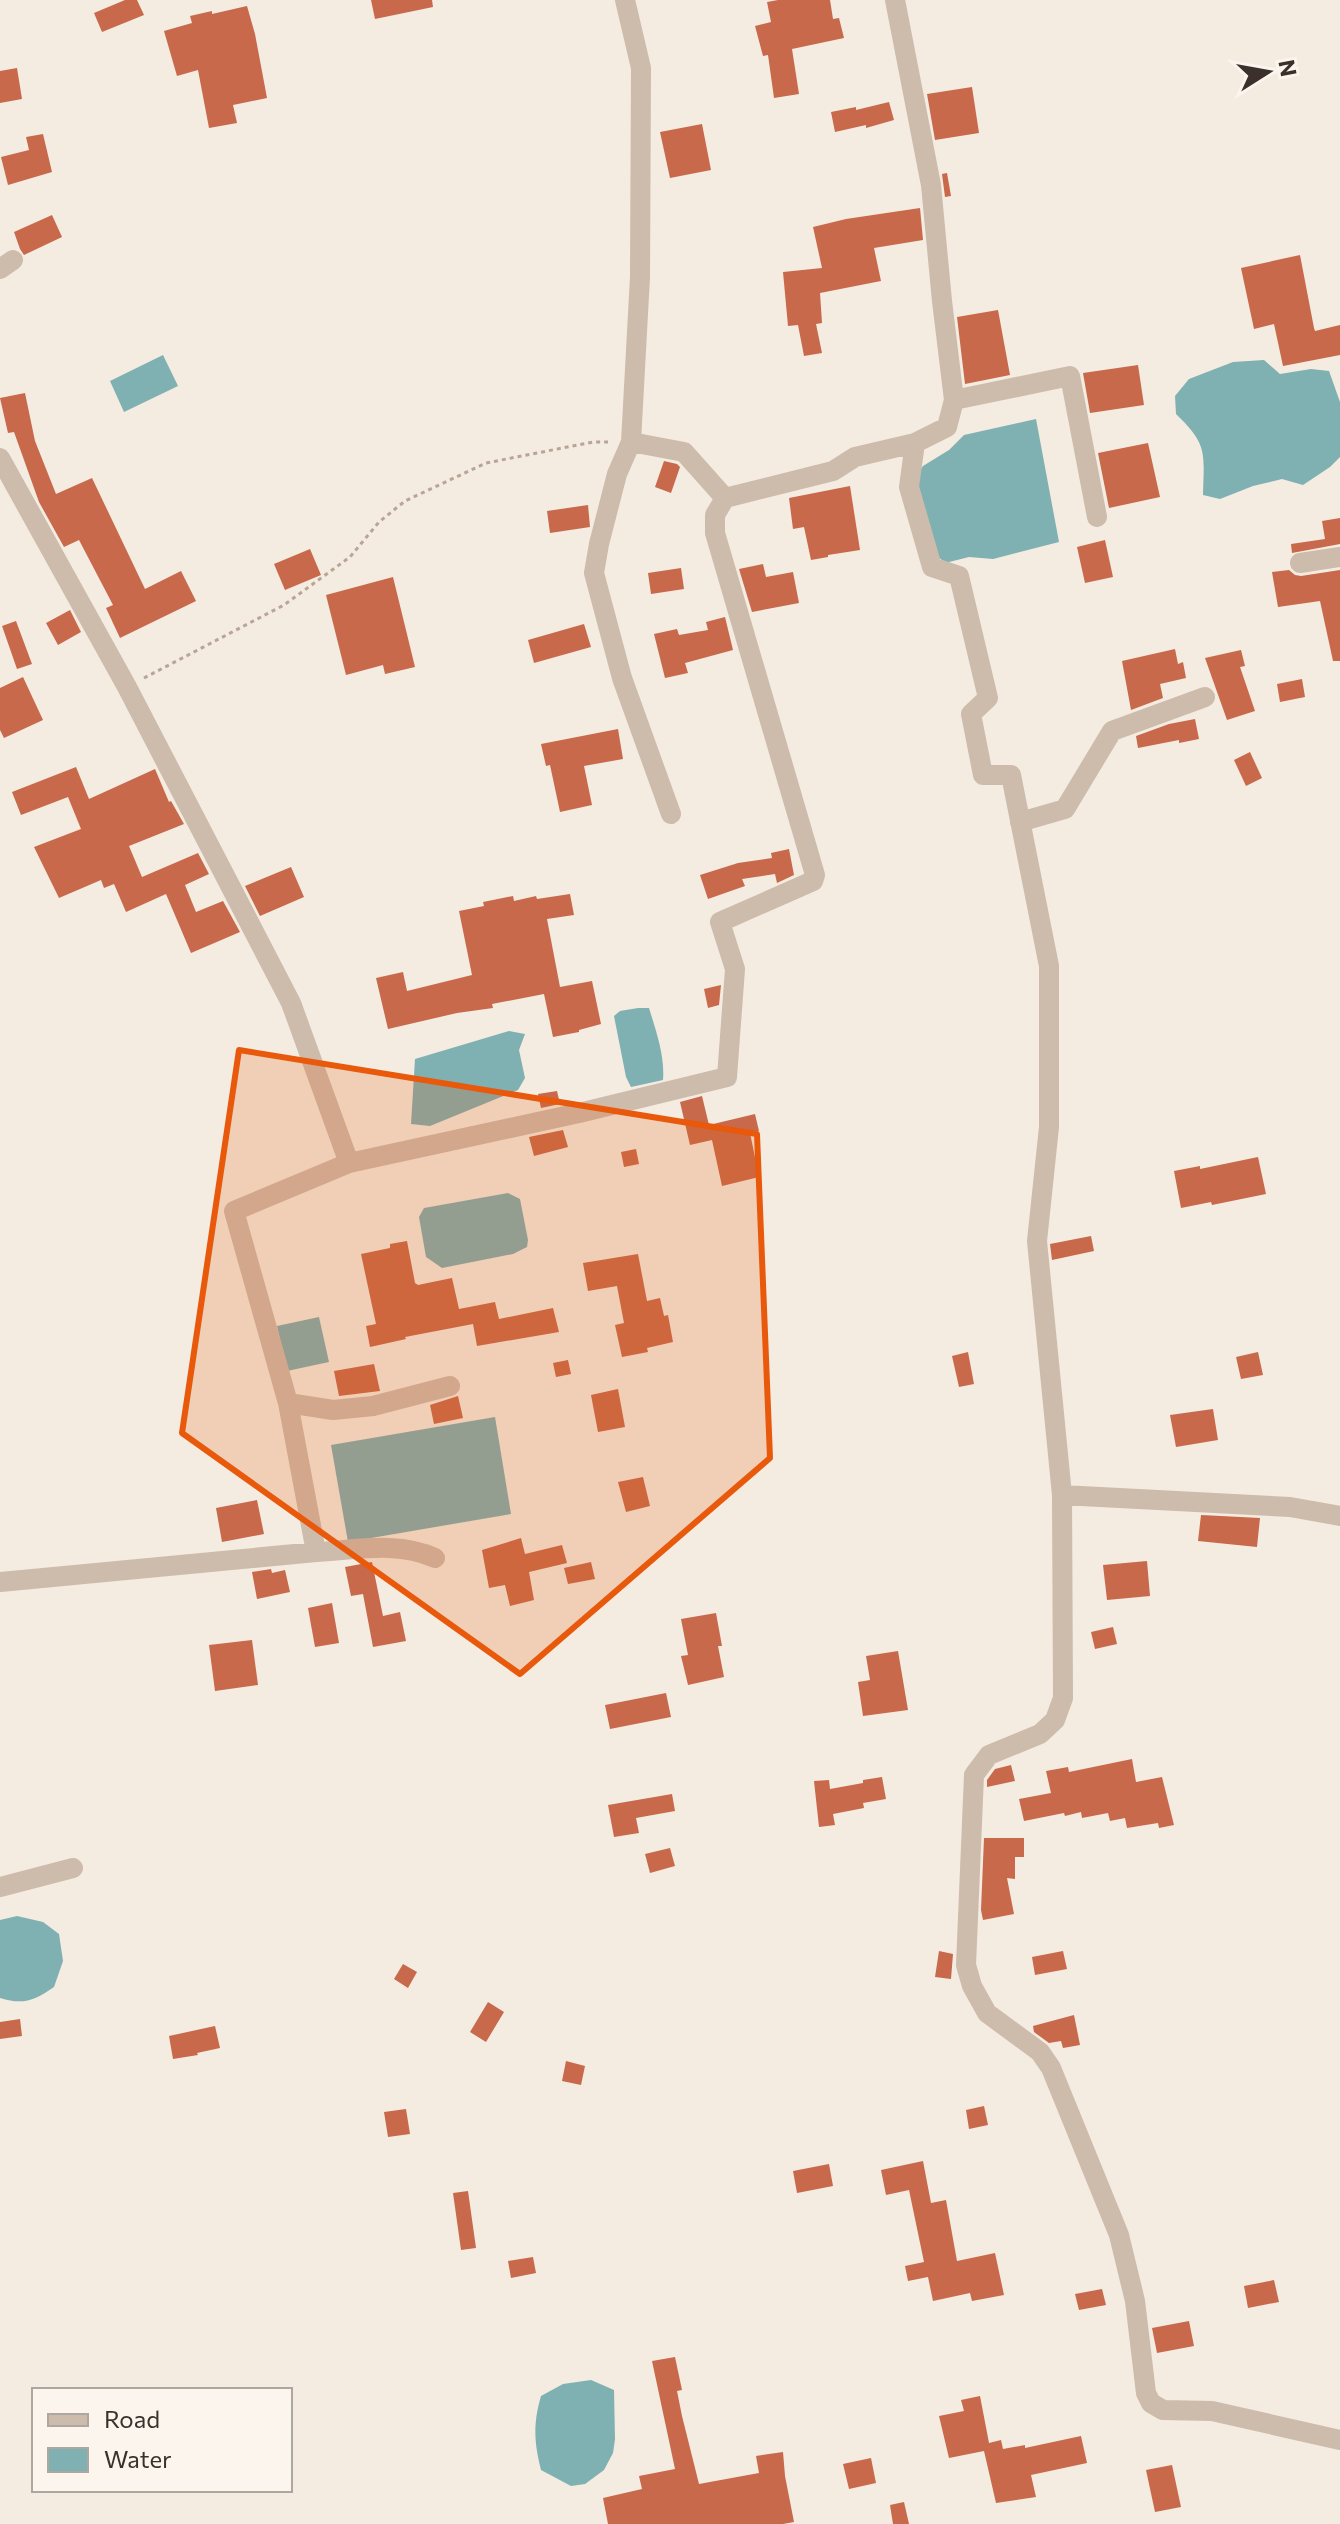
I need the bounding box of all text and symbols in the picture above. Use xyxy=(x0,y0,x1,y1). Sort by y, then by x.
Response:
north arrow xyxy=(1228,32,1308,112)
text: N xyxy=(1273,57,1303,79)
legend xyxy=(32,2388,292,2492)
text: Road xyxy=(104,2404,160,2433)
text: Water xyxy=(104,2444,172,2473)

